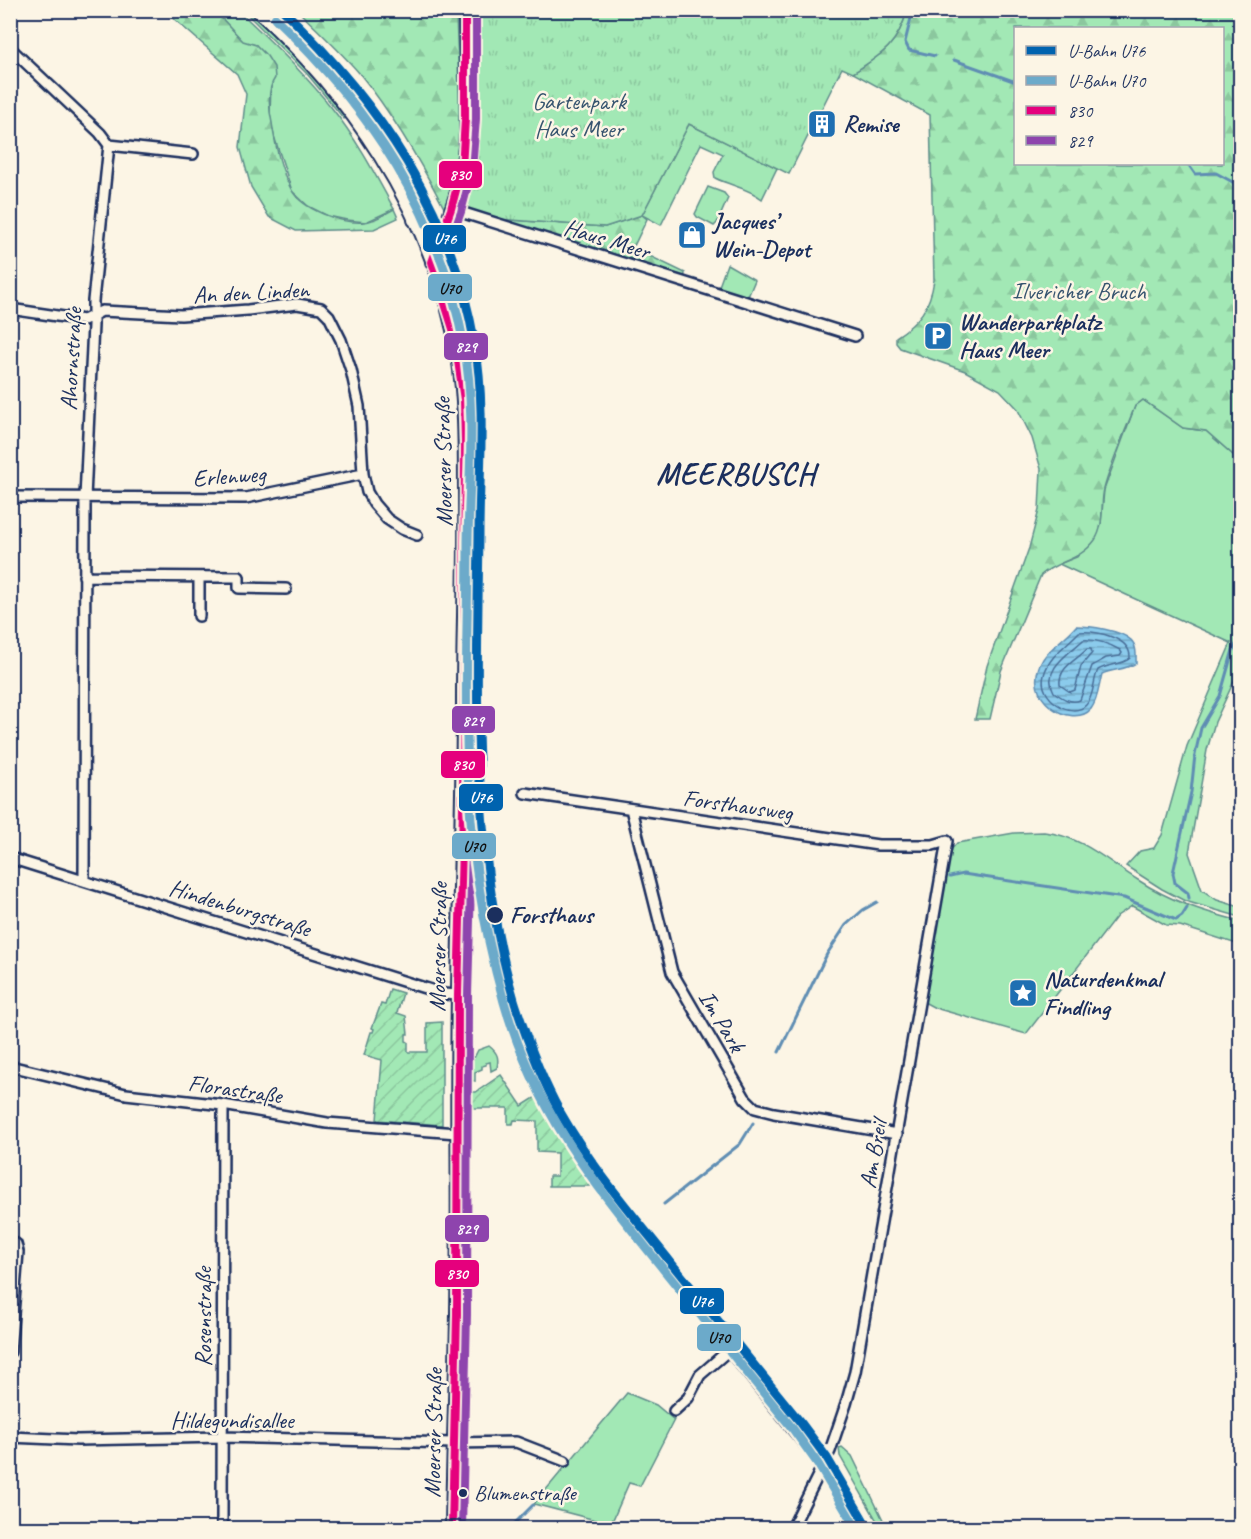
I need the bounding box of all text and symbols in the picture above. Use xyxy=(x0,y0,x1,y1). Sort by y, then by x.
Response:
legend xyxy=(1014,27,1224,165)
text: U-Bahn U76 xyxy=(1068,40,1146,62)
text: U-Bahn U70 xyxy=(1068,70,1147,92)
park label: Gartenpark Haus Meer xyxy=(532,86,628,144)
text: 830 xyxy=(1068,100,1094,122)
building icon: Remise xyxy=(806,108,838,140)
place label: Remise xyxy=(843,109,901,139)
text: 829 xyxy=(1068,130,1094,152)
line badge: 830 xyxy=(438,160,483,189)
text: 830 xyxy=(449,165,473,185)
place label: Jacques’ Wein-Depot xyxy=(711,206,813,264)
street label: Haus Meer xyxy=(560,212,656,267)
shop icon: Jacques’ Wein-Depot xyxy=(676,219,708,251)
line badge: U76 xyxy=(422,224,467,253)
text: U76 xyxy=(434,229,458,249)
line badge: U70 xyxy=(427,273,473,302)
street label: An den Linden xyxy=(192,274,311,310)
park label: Ilvericher Bruch xyxy=(1012,276,1147,306)
text: U70 xyxy=(439,279,463,299)
street label: Ahornstraße xyxy=(53,305,89,411)
place label: Wanderparkplatz Haus Meer xyxy=(959,307,1103,365)
parking icon: Wanderparkplatz Haus Meer xyxy=(922,320,954,352)
line badge: 829 xyxy=(443,332,489,361)
text: 829 xyxy=(455,337,479,357)
street label: Moerser Straße xyxy=(427,395,459,527)
district label: MEERBUSCH xyxy=(656,455,820,493)
street label: Erlenweg xyxy=(192,458,269,494)
line badge: 829 xyxy=(451,705,496,734)
text: 829 xyxy=(462,711,486,731)
line badge: 830 xyxy=(440,750,486,779)
text: 830 xyxy=(452,755,476,775)
street label: Forsthausweg xyxy=(681,782,796,828)
line badge: U76 xyxy=(458,783,504,812)
text: U76 xyxy=(470,788,494,808)
line badge: U70 xyxy=(451,832,497,860)
text: U70 xyxy=(463,837,487,857)
street label: Hindenburgstraße xyxy=(166,872,316,944)
street label: Moerser Straße xyxy=(422,880,454,1012)
place label: Forsthaus xyxy=(510,900,595,930)
marker: Forsthaus xyxy=(485,905,505,925)
place label: Naturdenkmal Findling xyxy=(1044,964,1166,1022)
place icon: Naturdenkmal Findling xyxy=(1007,977,1039,1009)
street label: Im Park xyxy=(692,985,753,1059)
street label: Florastraße xyxy=(186,1068,286,1111)
street label: Am Breil xyxy=(852,1114,894,1190)
line badge: 829 xyxy=(444,1214,490,1243)
text: 829 xyxy=(456,1219,480,1239)
line badge: 830 xyxy=(434,1259,480,1288)
text: 830 xyxy=(446,1264,470,1284)
street label: Rosenstraße xyxy=(188,1265,218,1367)
line badge: U76 xyxy=(679,1287,725,1315)
text: U76 xyxy=(691,1292,715,1312)
line badge: U70 xyxy=(696,1323,742,1352)
text: U70 xyxy=(708,1328,732,1348)
street label: Moerser Straße xyxy=(417,1366,449,1498)
street label: Hildegundisallee xyxy=(170,1405,296,1435)
place label: Blumenstraße xyxy=(474,1479,578,1507)
marker: Blumenstraße xyxy=(457,1487,469,1499)

